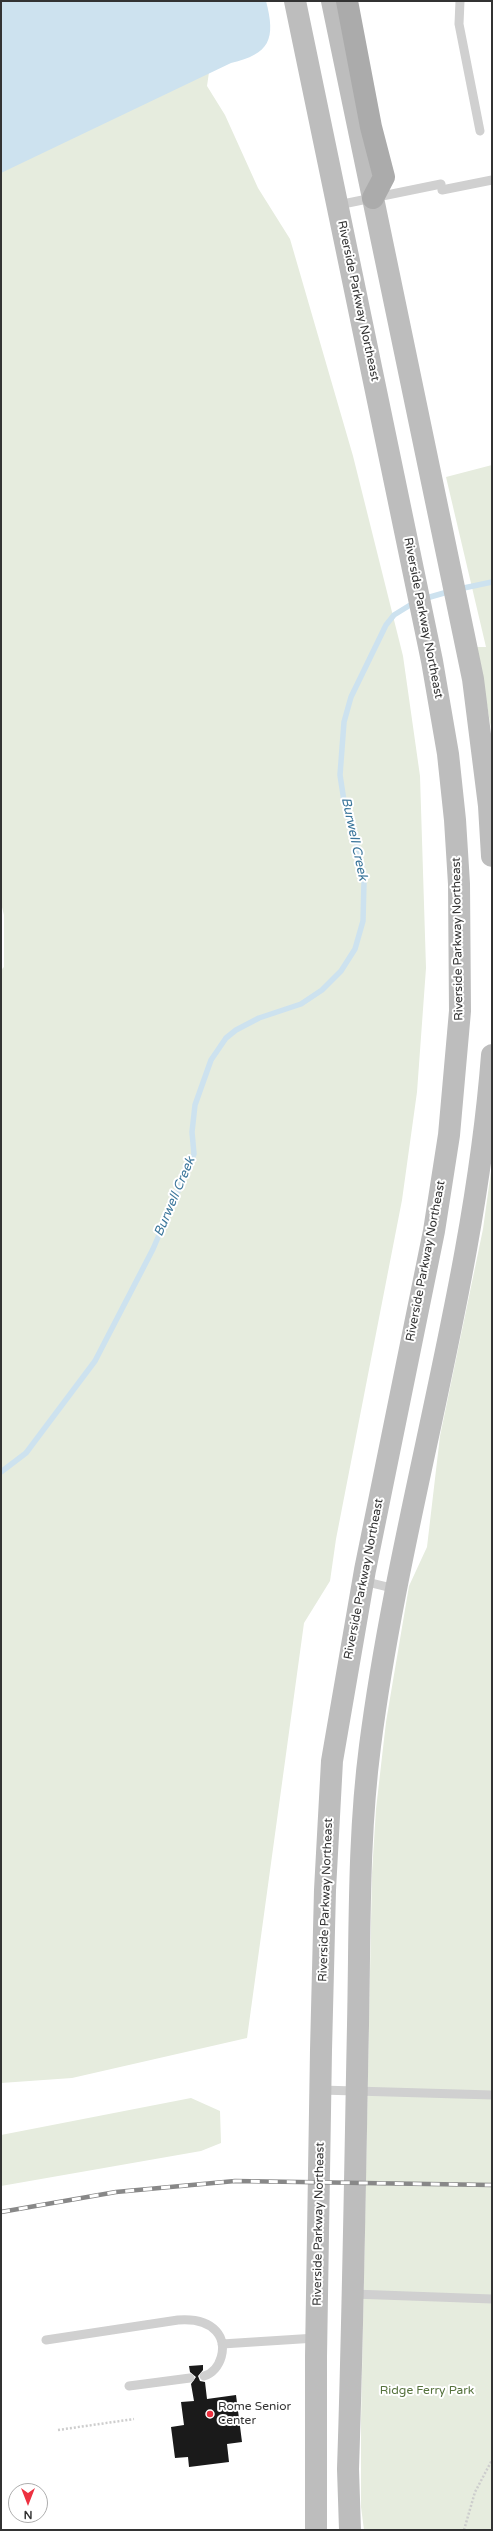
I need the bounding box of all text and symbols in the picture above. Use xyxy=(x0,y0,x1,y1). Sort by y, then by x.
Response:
street label: Riverside Parkway Northeast xyxy=(334,219,382,383)
street label: Riverside Parkway Northeast xyxy=(400,536,446,700)
water label: Burwell Creek xyxy=(338,796,370,882)
street label: Riverside Parkway Northeast xyxy=(449,857,467,1021)
water label: Burwell Creek xyxy=(151,1155,199,1239)
street label: Riverside Parkway Northeast xyxy=(403,1179,449,1343)
street label: Riverside Parkway Northeast xyxy=(341,1497,387,1661)
street label: Riverside Parkway Northeast xyxy=(316,1818,336,1982)
street label: Riverside Parkway Northeast xyxy=(310,2142,328,2306)
park label: Ridge Ferry Park xyxy=(380,2384,474,2398)
place label: Rome Senior Center xyxy=(218,2400,291,2428)
marker: Rome Senior Center xyxy=(205,2409,215,2419)
north arrow xyxy=(8,2483,48,2523)
text: N xyxy=(24,2508,32,2521)

